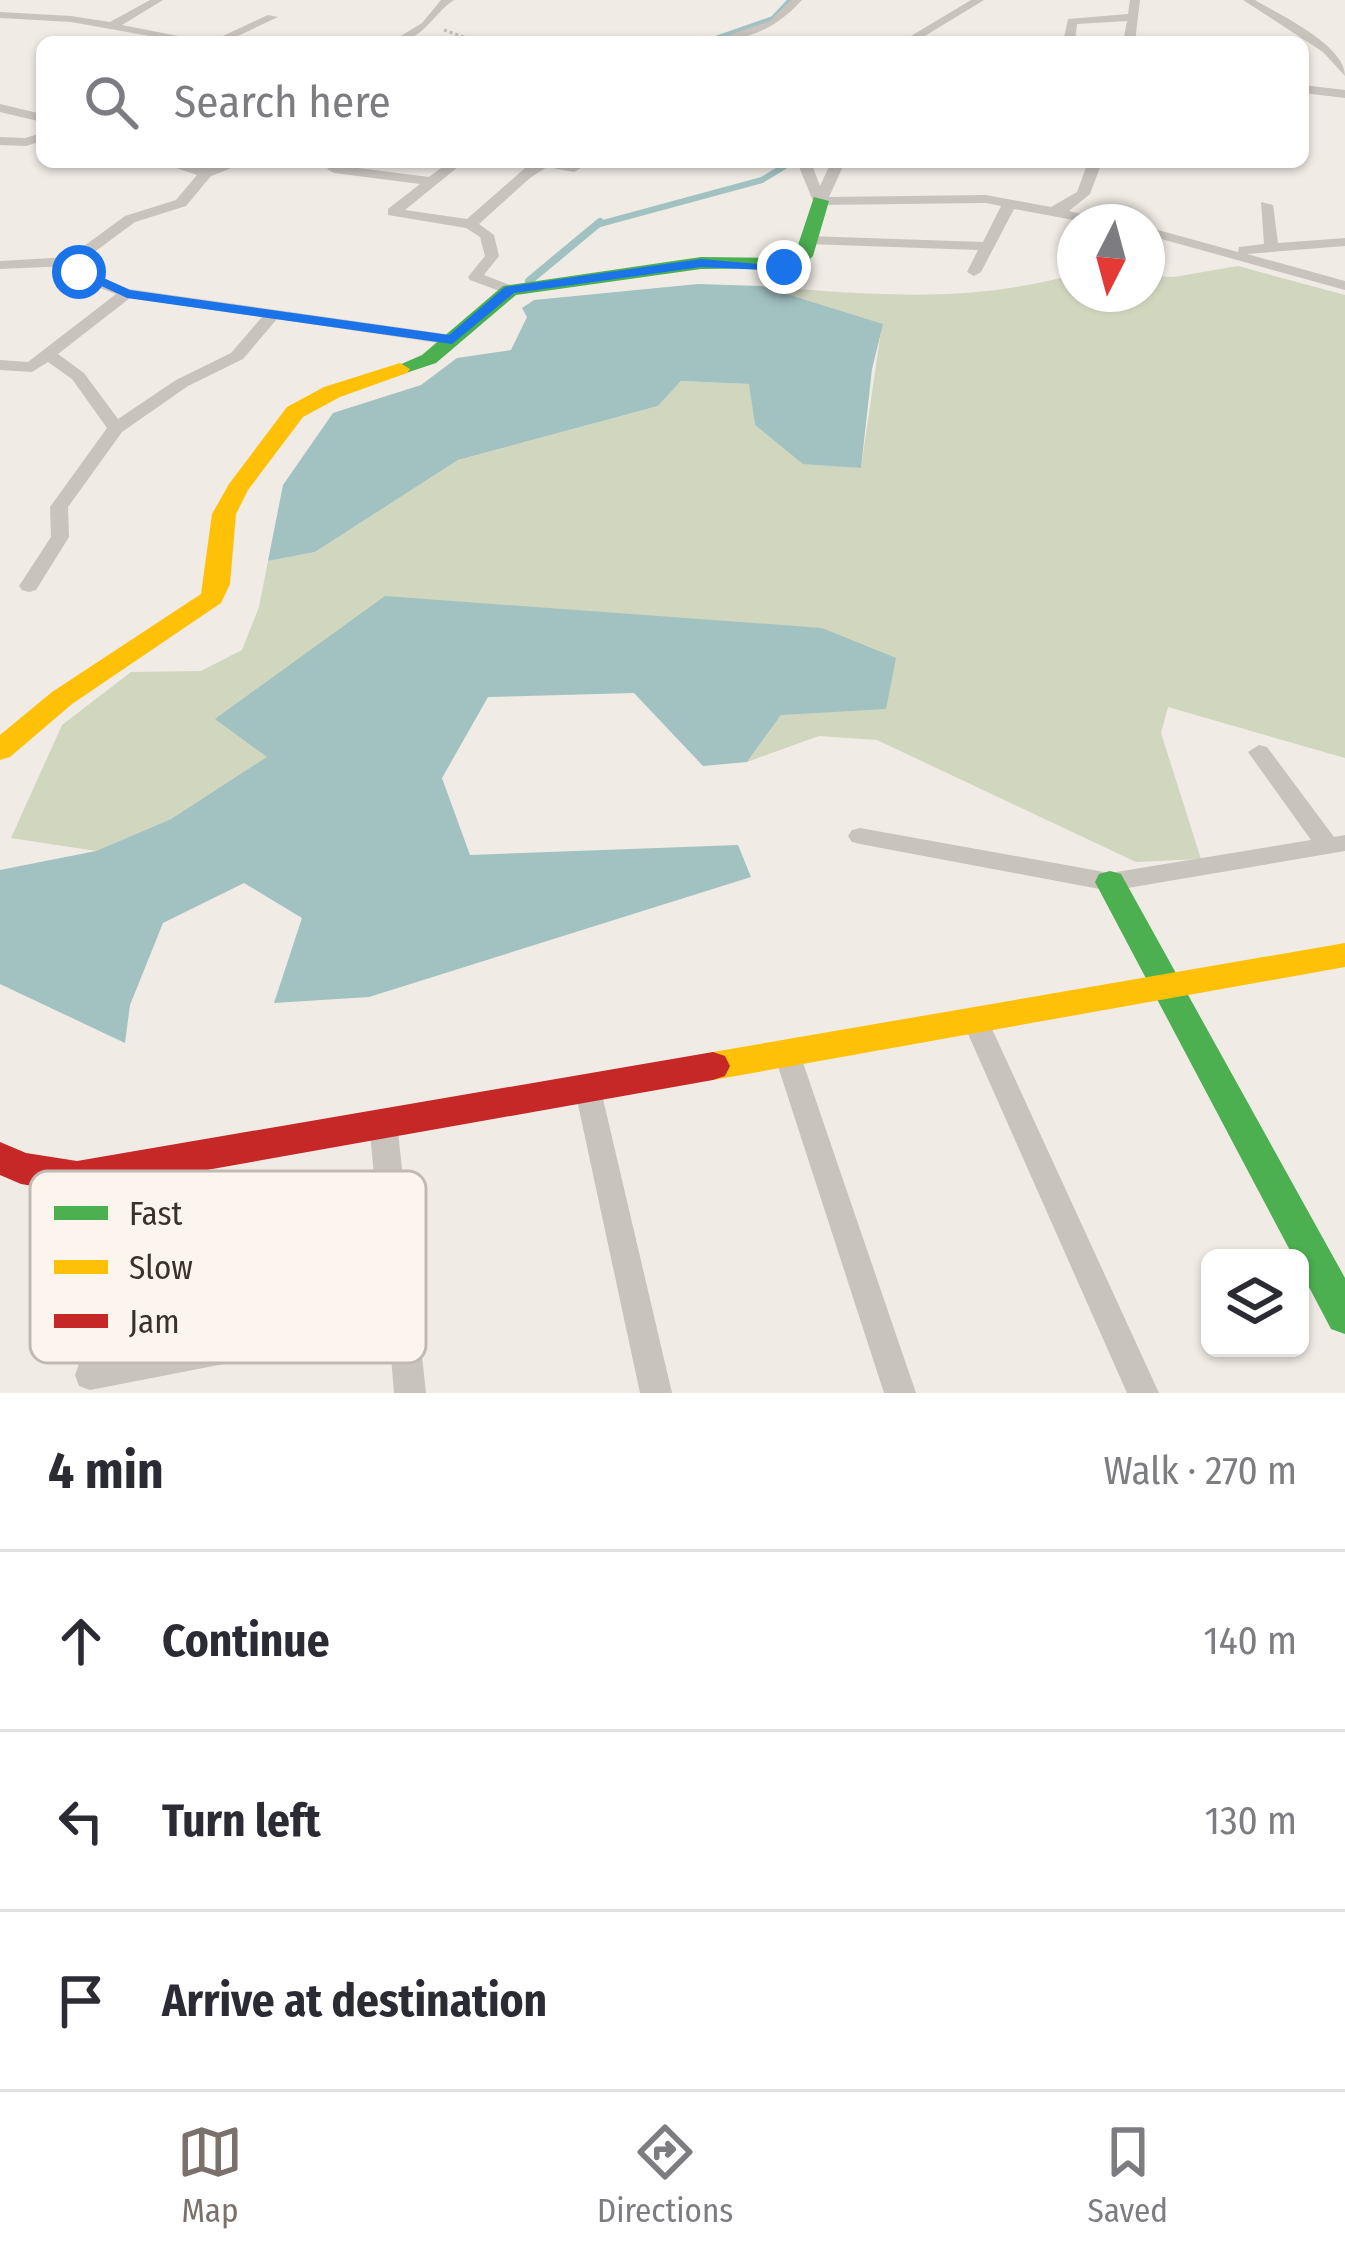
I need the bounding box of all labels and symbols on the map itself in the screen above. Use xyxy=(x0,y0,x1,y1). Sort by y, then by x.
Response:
north arrow xyxy=(1057,204,1165,312)
route end xyxy=(757,240,811,294)
route start xyxy=(52,245,106,299)
legend xyxy=(30,1171,426,1363)
text: Fast xyxy=(129,1194,183,1234)
text: Slow xyxy=(129,1248,193,1288)
text: Jam xyxy=(129,1302,180,1342)

